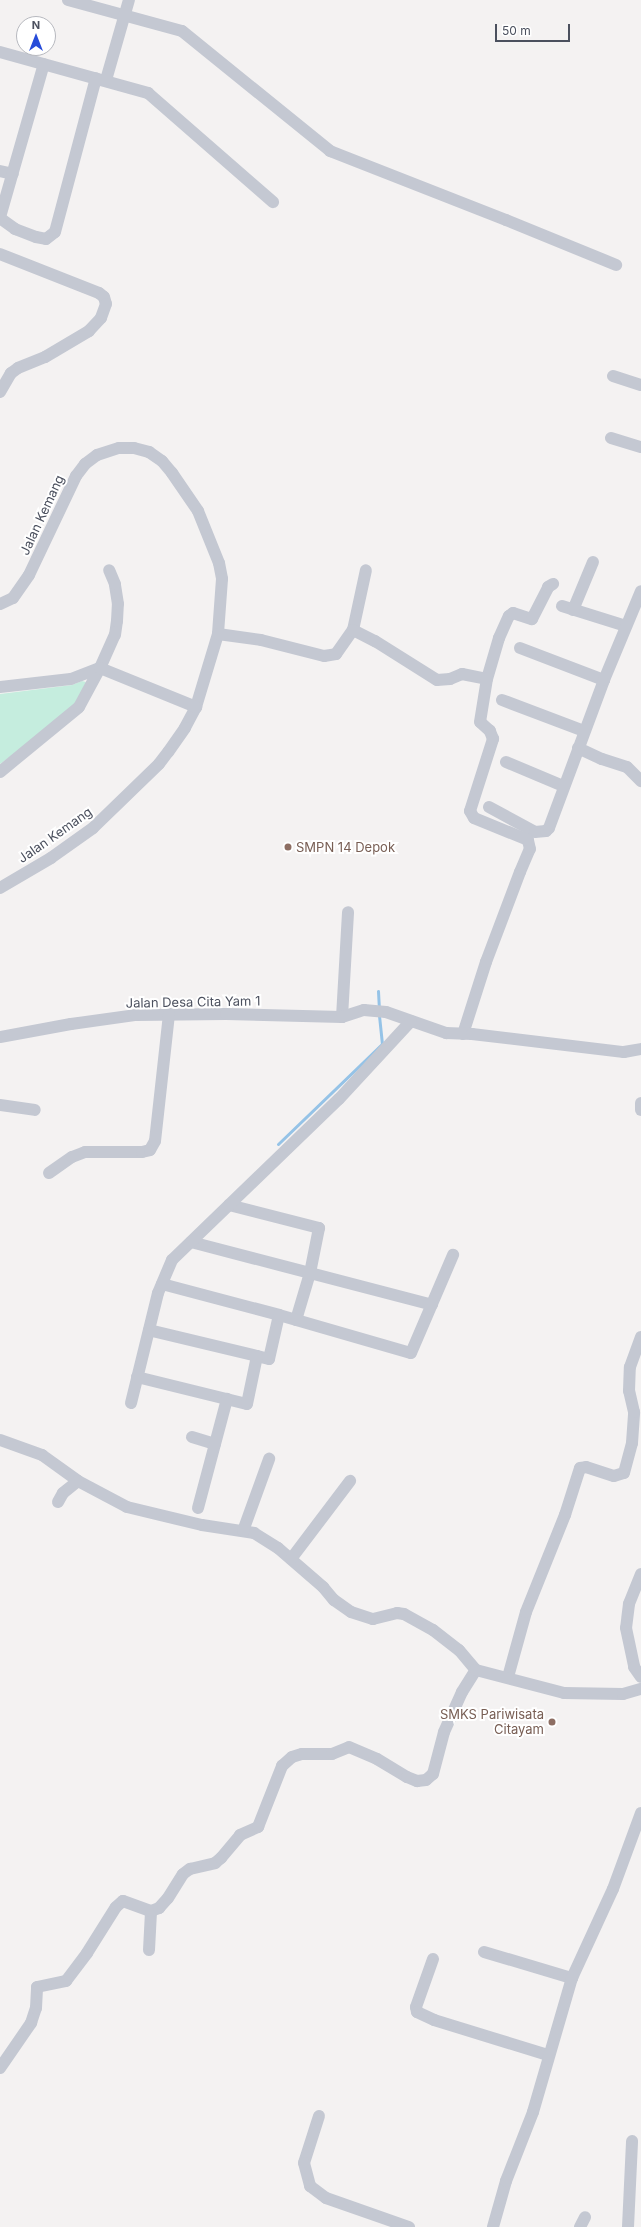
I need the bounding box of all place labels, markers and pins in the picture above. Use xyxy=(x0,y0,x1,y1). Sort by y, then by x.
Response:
place label: SMPN 14 Depok xyxy=(296,839,395,855)
marker: SMPN 14 Depok xyxy=(283,842,293,852)
place label: SMKS Pariwisata Citayam xyxy=(440,1707,544,1738)
marker: SMKS Pariwisata Citayam xyxy=(547,1717,557,1727)

